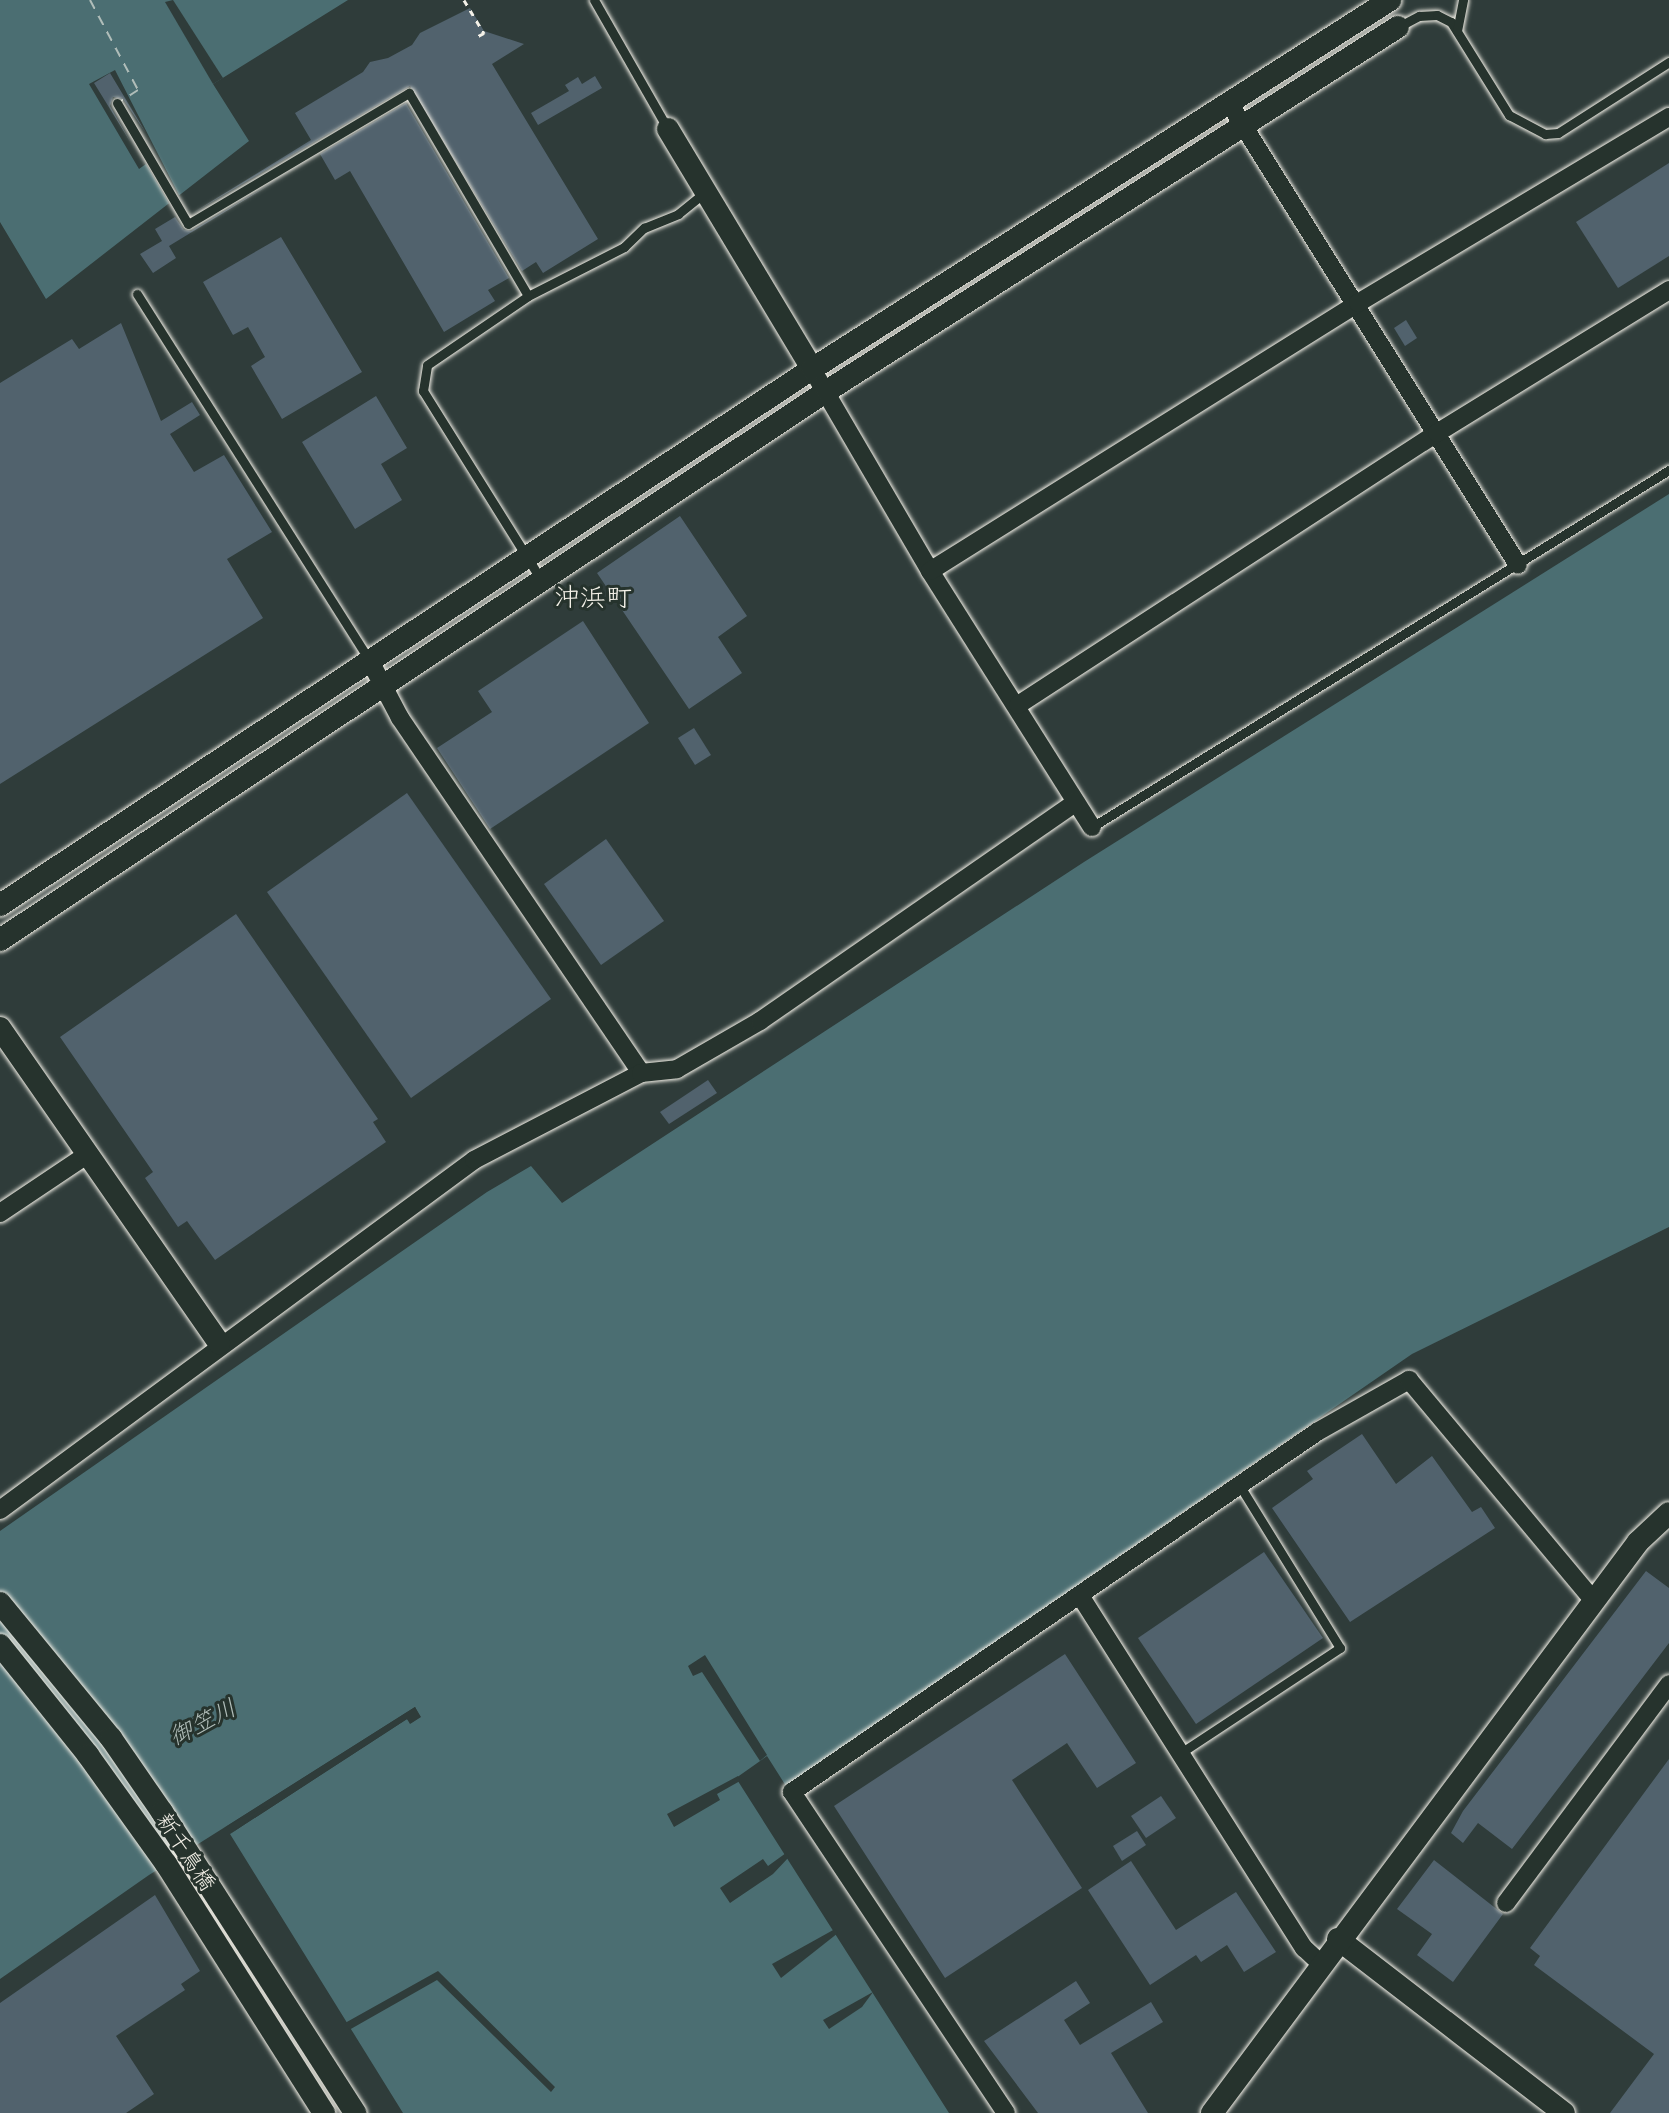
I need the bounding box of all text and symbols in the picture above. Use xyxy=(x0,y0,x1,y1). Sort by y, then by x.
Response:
district label: 沖浜町 xyxy=(554,581,632,613)
water label: 御笠川 xyxy=(163,1692,241,1750)
street label: 新千鳥橋 xyxy=(152,1807,222,1895)

